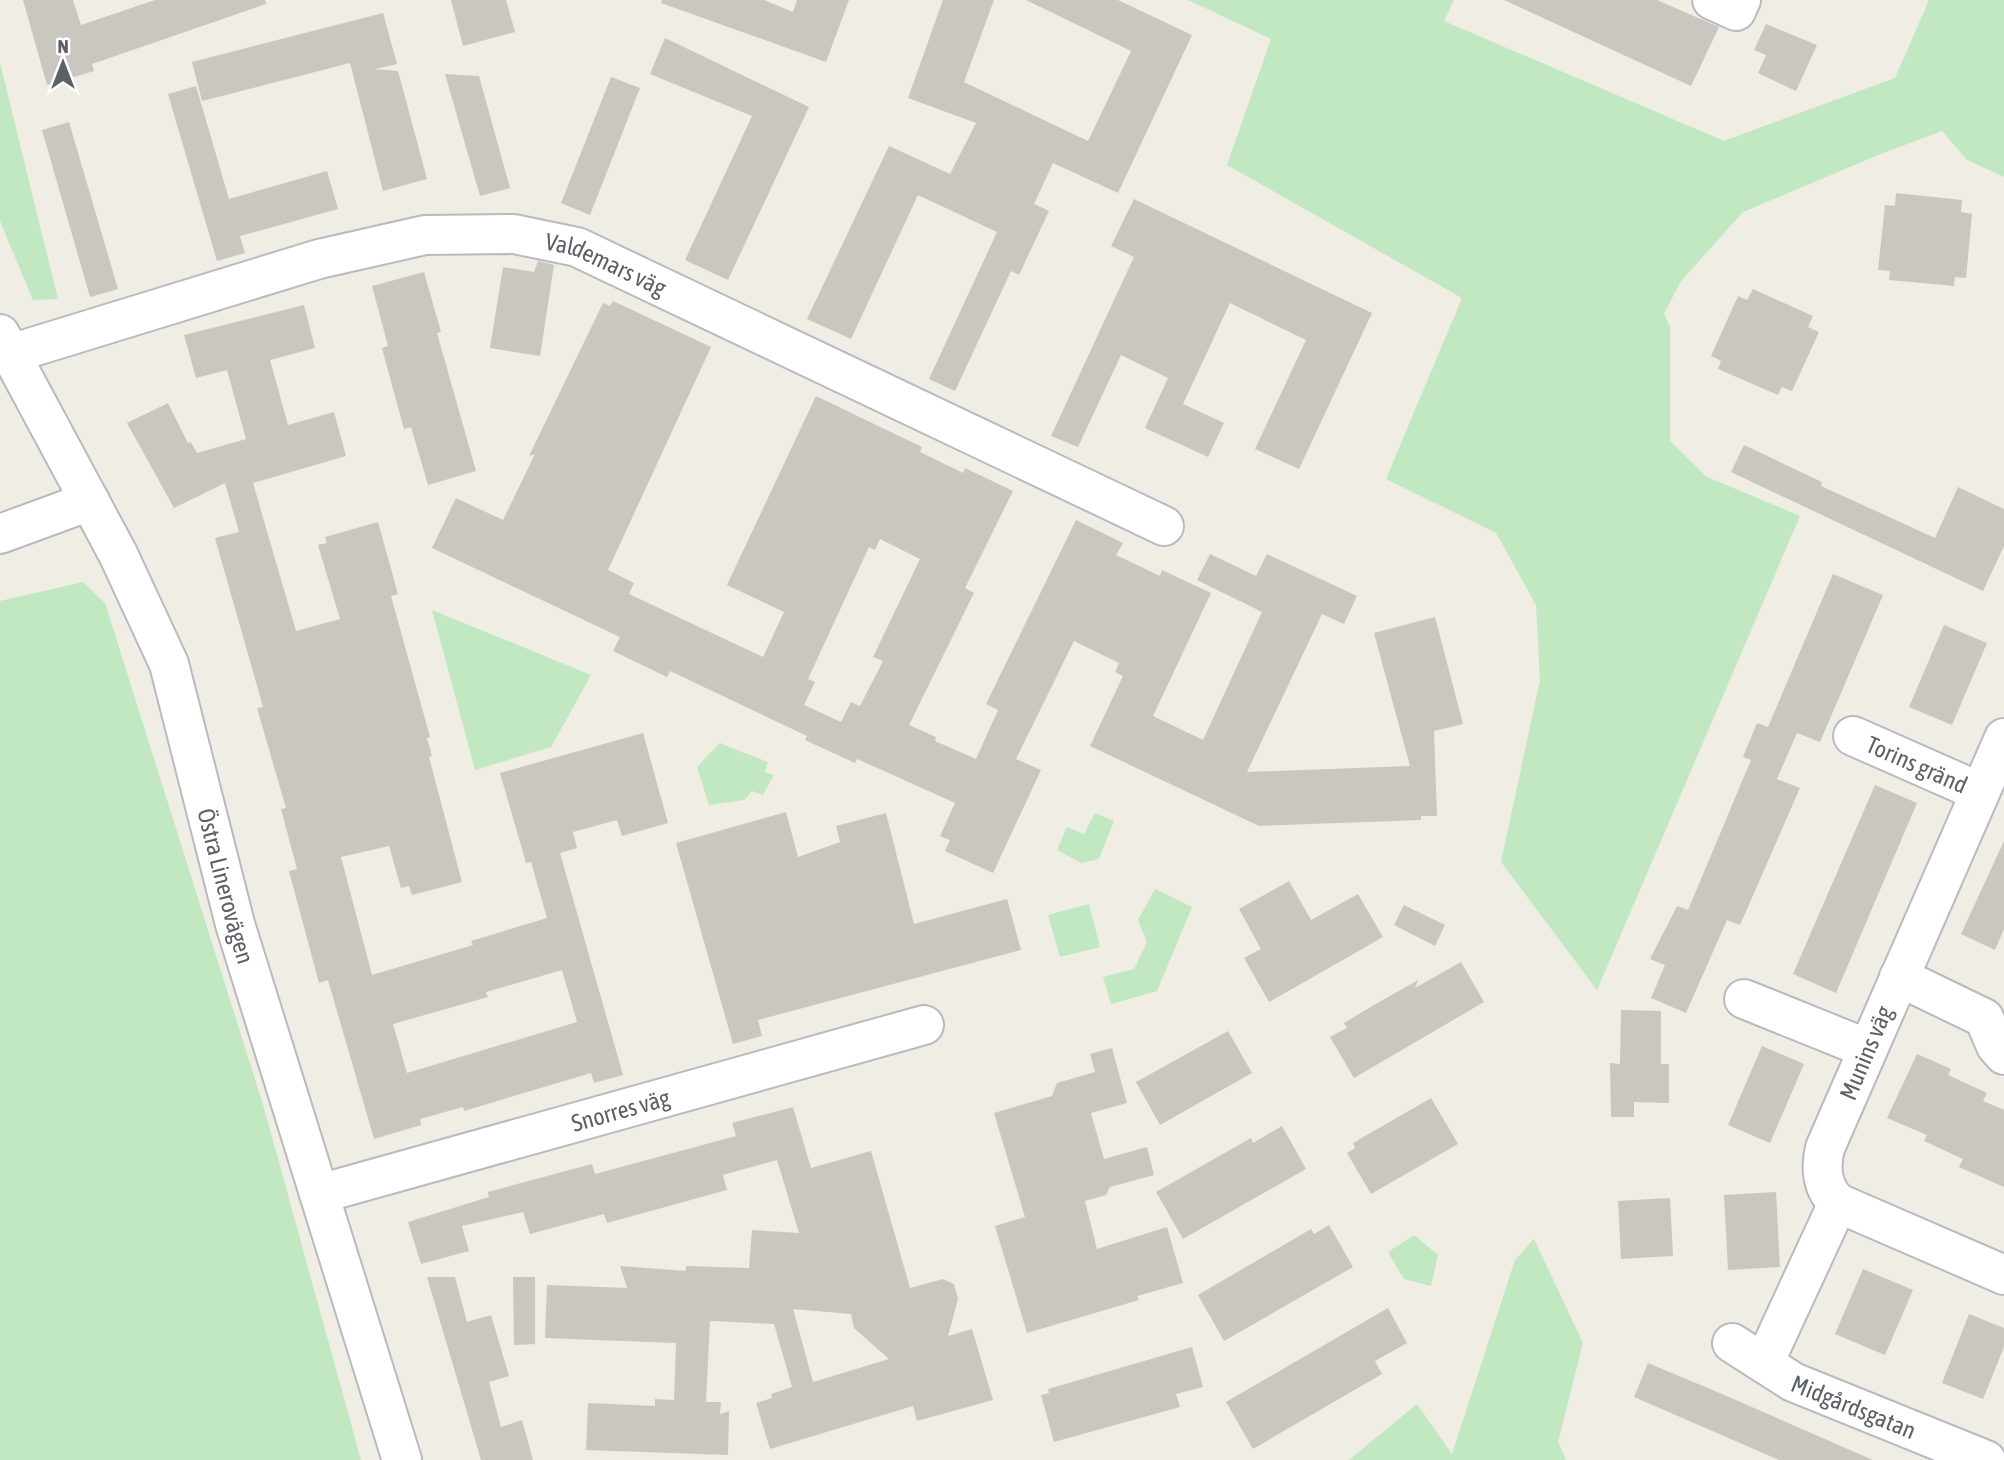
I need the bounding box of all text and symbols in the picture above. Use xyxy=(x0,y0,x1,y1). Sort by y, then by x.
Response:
north arrow xyxy=(28,28,98,98)
text: N xyxy=(57,35,69,57)
street label: Valdemars väg xyxy=(543,227,671,301)
street label: Torins gränd xyxy=(1862,730,1972,798)
street label: Östra Linerovägen xyxy=(193,806,260,967)
street label: Munins väg xyxy=(1834,1001,1898,1104)
street label: Snorres väg xyxy=(568,1083,673,1136)
street label: Midgårdsgatan xyxy=(1788,1369,1920,1444)

